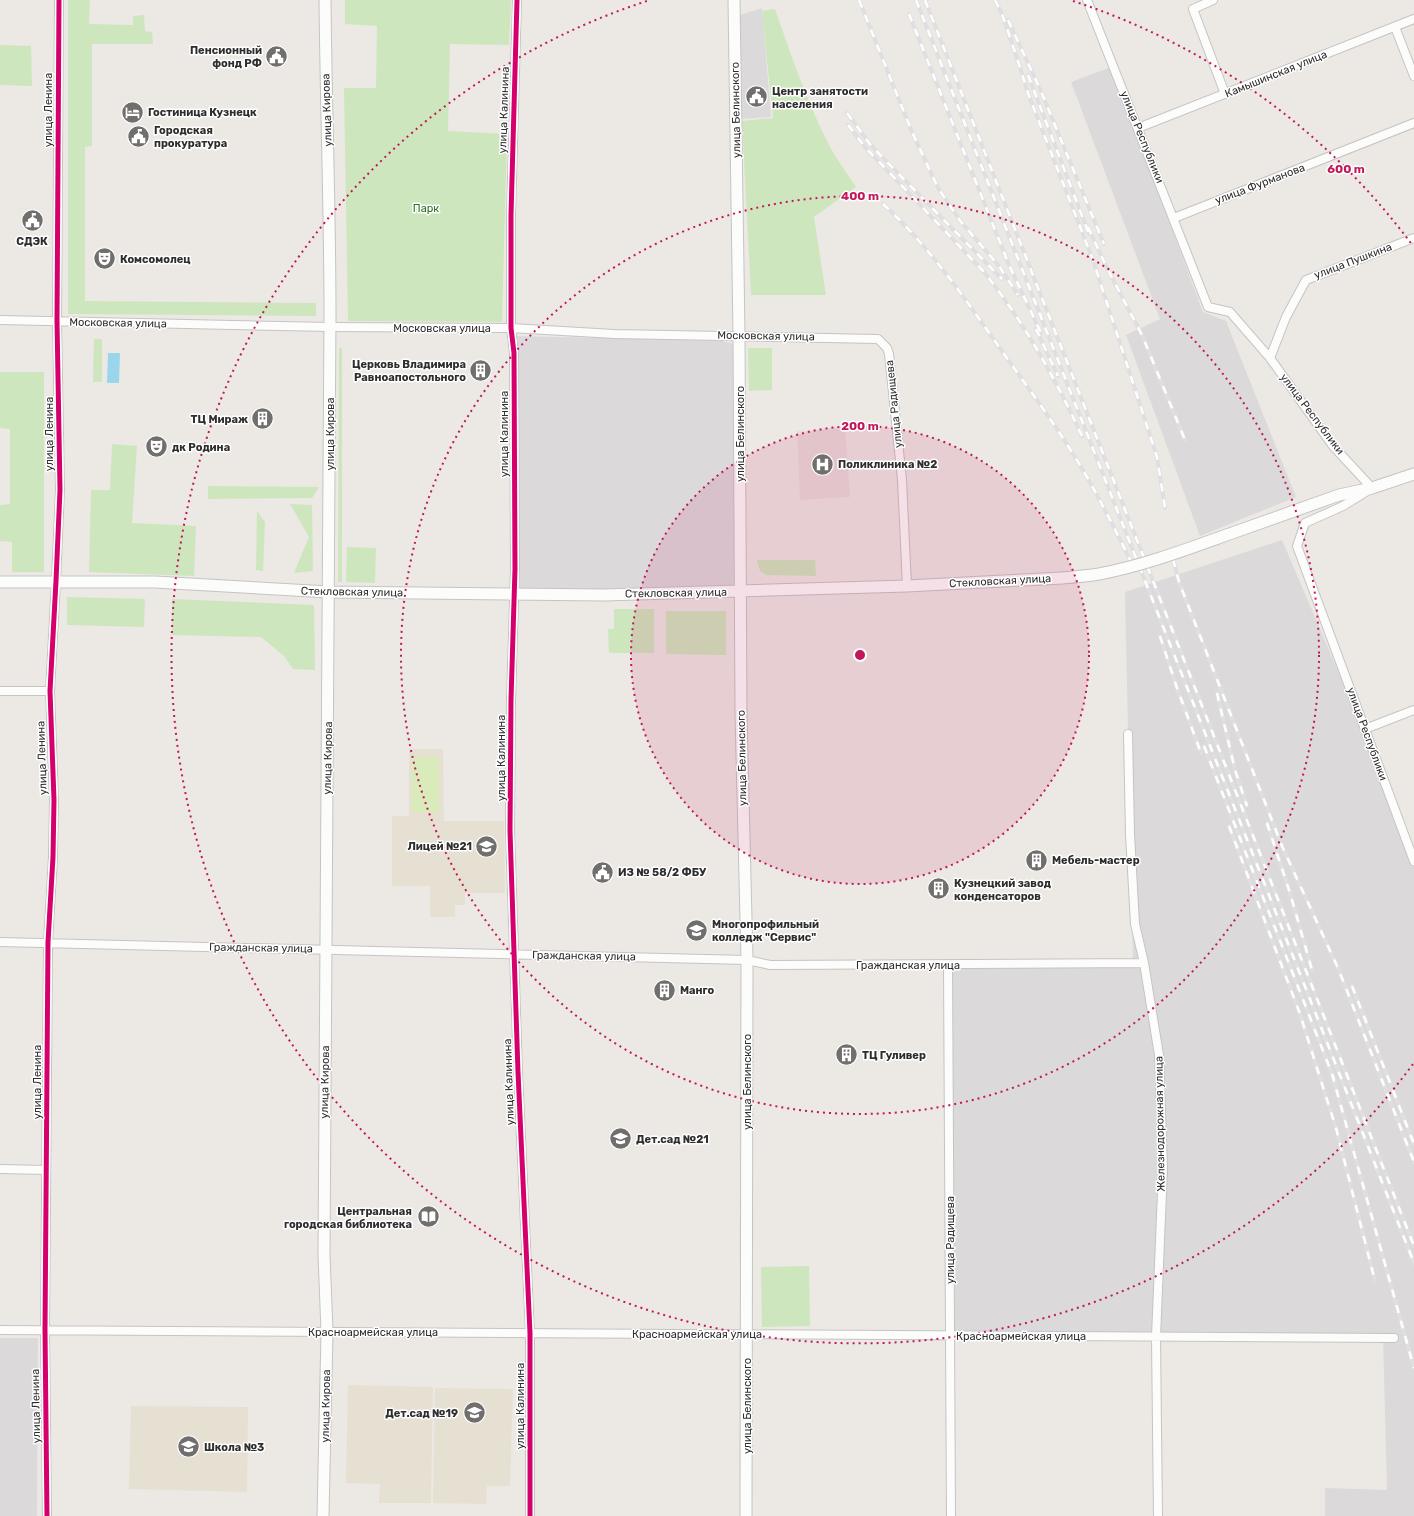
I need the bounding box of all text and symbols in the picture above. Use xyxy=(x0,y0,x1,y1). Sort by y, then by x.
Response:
public building icon: Пенсионный фонд РФ xyxy=(264,43,290,69)
place label: Пенсионный фонд РФ xyxy=(190,44,262,70)
street label: Камышинская улица xyxy=(1223,48,1329,100)
street label: улица Белинского xyxy=(729,62,743,158)
street label: улица Калинина xyxy=(496,66,512,154)
street label: улица Ленина xyxy=(42,73,55,147)
street label: улица Кирова xyxy=(319,73,335,147)
public building icon: Центр занятости населения xyxy=(744,84,770,110)
place label: Центр занятости населения xyxy=(772,85,868,111)
street label: улица Республики xyxy=(1118,89,1166,185)
hotel icon: Гостиница Кузнецк xyxy=(119,99,145,125)
place label: Гостиница Кузнецк xyxy=(148,106,257,119)
public building icon: Городская прокуратура xyxy=(126,123,152,149)
place label: Городская прокуратура xyxy=(154,124,227,150)
street label: улица Фурманова xyxy=(1213,161,1307,207)
text: 600 m xyxy=(1327,162,1365,176)
text: 400 m xyxy=(841,189,879,203)
park label: Парк xyxy=(413,202,439,215)
public building icon: СДЭК xyxy=(19,208,45,234)
place label: СДЭК xyxy=(16,235,48,248)
street label: улица Пушкина xyxy=(1312,240,1394,282)
theatre icon: Комсомолец xyxy=(92,246,118,272)
place label: Комсомолец xyxy=(120,253,191,266)
street label: Московская улица xyxy=(69,316,167,330)
street label: Московская улица xyxy=(393,322,491,335)
street label: Московская улица xyxy=(717,329,815,343)
building icon: Церковь Владимира Равноапостольного xyxy=(468,357,494,383)
place label: Церковь Владимира Равноапостольного xyxy=(352,358,466,384)
street label: улица Радищева xyxy=(883,360,905,448)
street label: улица Республики xyxy=(1277,371,1347,457)
street label: улица Белинского xyxy=(734,386,747,482)
street label: улица Калинина xyxy=(498,391,511,477)
street label: улица Ленина xyxy=(43,397,56,471)
street label: улица Кирова xyxy=(324,397,337,471)
building icon: ТЦ Мираж xyxy=(250,406,276,432)
place label: ТЦ Мираж xyxy=(191,413,248,426)
text: 200 m xyxy=(841,419,879,433)
theatre icon: дк Родина xyxy=(144,434,170,460)
place label: дк Родина xyxy=(172,441,230,454)
hospital icon: Поликлиника №2 xyxy=(810,451,836,477)
place label: Поликлиника №2 xyxy=(838,458,937,471)
street label: Стекловская улица xyxy=(949,572,1051,590)
street label: Стекловская улица xyxy=(301,585,403,599)
street label: Стекловская улица xyxy=(625,586,727,600)
centre of rings xyxy=(853,648,867,662)
street label: улица Республики xyxy=(1344,686,1390,782)
street label: улица Белинского xyxy=(735,710,749,806)
street label: улица Калинина xyxy=(495,715,508,801)
street label: улица Ленина xyxy=(34,721,50,795)
street label: улица Кирова xyxy=(321,721,335,795)
school or university icon: Лицей №21 xyxy=(474,833,500,859)
place label: Лицей №21 xyxy=(407,840,472,853)
building icon: Мебель-мастер xyxy=(1024,847,1050,873)
place label: Мебель-мастер xyxy=(1052,854,1140,867)
public building icon: ИЗ № 58/2 ФБУ xyxy=(590,859,616,885)
place label: ИЗ № 58/2 ФБУ xyxy=(618,866,707,879)
building icon: Кузнецкий завод конденсаторов xyxy=(926,876,952,902)
place label: Кузнецкий завод конденсаторов xyxy=(954,877,1051,903)
school or university icon: Многопрофильный колледж "Сервис" xyxy=(683,917,709,943)
place label: Многопрофильный колледж "Сервис" xyxy=(712,918,819,944)
street label: Гражданская улица xyxy=(209,941,313,955)
street label: Гражданская улица xyxy=(532,949,636,963)
street label: Гражданская улица xyxy=(856,959,960,972)
building icon: Манго xyxy=(651,977,677,1003)
place label: Манго xyxy=(680,984,715,997)
street label: улица Белинского xyxy=(741,1034,754,1130)
street label: улица Калинина xyxy=(501,1038,517,1126)
building icon: ТЦ Гуливер xyxy=(834,1042,860,1068)
street label: улица Ленина xyxy=(31,1045,44,1119)
street label: улица Кирова xyxy=(318,1045,332,1119)
place label: ТЦ Гуливер xyxy=(862,1049,926,1062)
street label: Железнодорожная улица xyxy=(1152,1056,1168,1192)
school or university icon: Дет.сад №21 xyxy=(608,1126,634,1152)
place label: Дет.сад №21 xyxy=(636,1133,709,1146)
street label: улица Радищева xyxy=(944,1196,957,1284)
library icon: Центральная городская библиотека xyxy=(415,1204,441,1230)
place label: Центральная городская библиотека xyxy=(284,1205,412,1231)
street label: Красноармейская улица xyxy=(308,1326,438,1339)
street label: Красноармейская улица xyxy=(632,1328,762,1341)
street label: Красноармейская улица xyxy=(956,1330,1086,1343)
street label: улица Белинского xyxy=(741,1358,754,1454)
street label: улица Калинина xyxy=(514,1363,527,1449)
street label: улица Ленина xyxy=(29,1369,43,1443)
street label: улица Кирова xyxy=(319,1369,333,1443)
school or university icon: Дет.сад №19 xyxy=(461,1400,487,1426)
place label: Дет.сад №19 xyxy=(385,1407,458,1420)
school or university icon: Школа №3 xyxy=(176,1434,202,1460)
place label: Школа №3 xyxy=(204,1441,264,1454)

